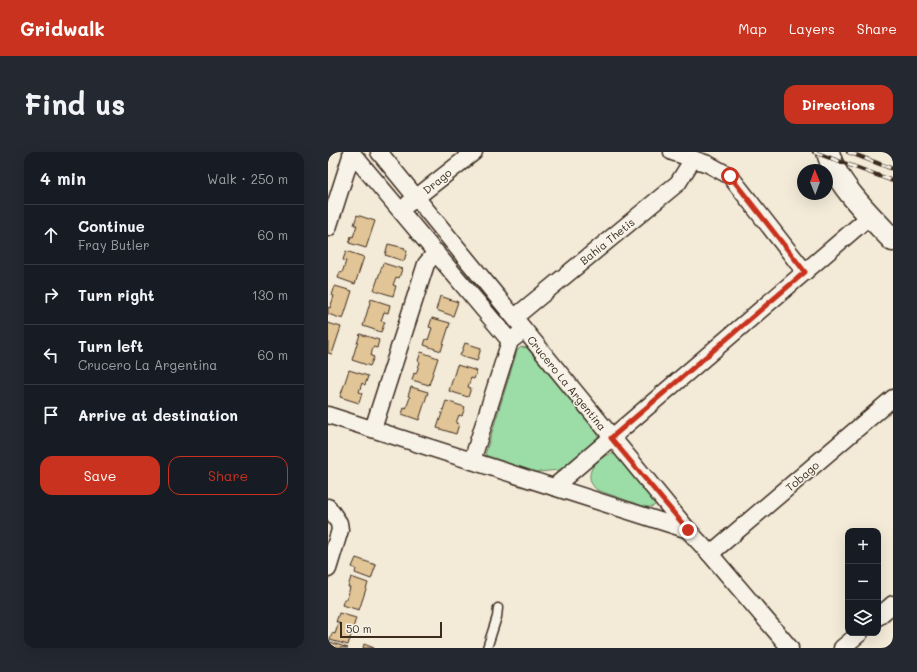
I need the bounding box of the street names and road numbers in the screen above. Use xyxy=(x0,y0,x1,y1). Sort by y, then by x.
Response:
street label: Drago xyxy=(420,165,455,197)
street label: Bahía Thetis xyxy=(576,214,638,268)
street label: Crucero La Argentina xyxy=(524,332,610,434)
street label: Tobago xyxy=(782,457,822,495)

